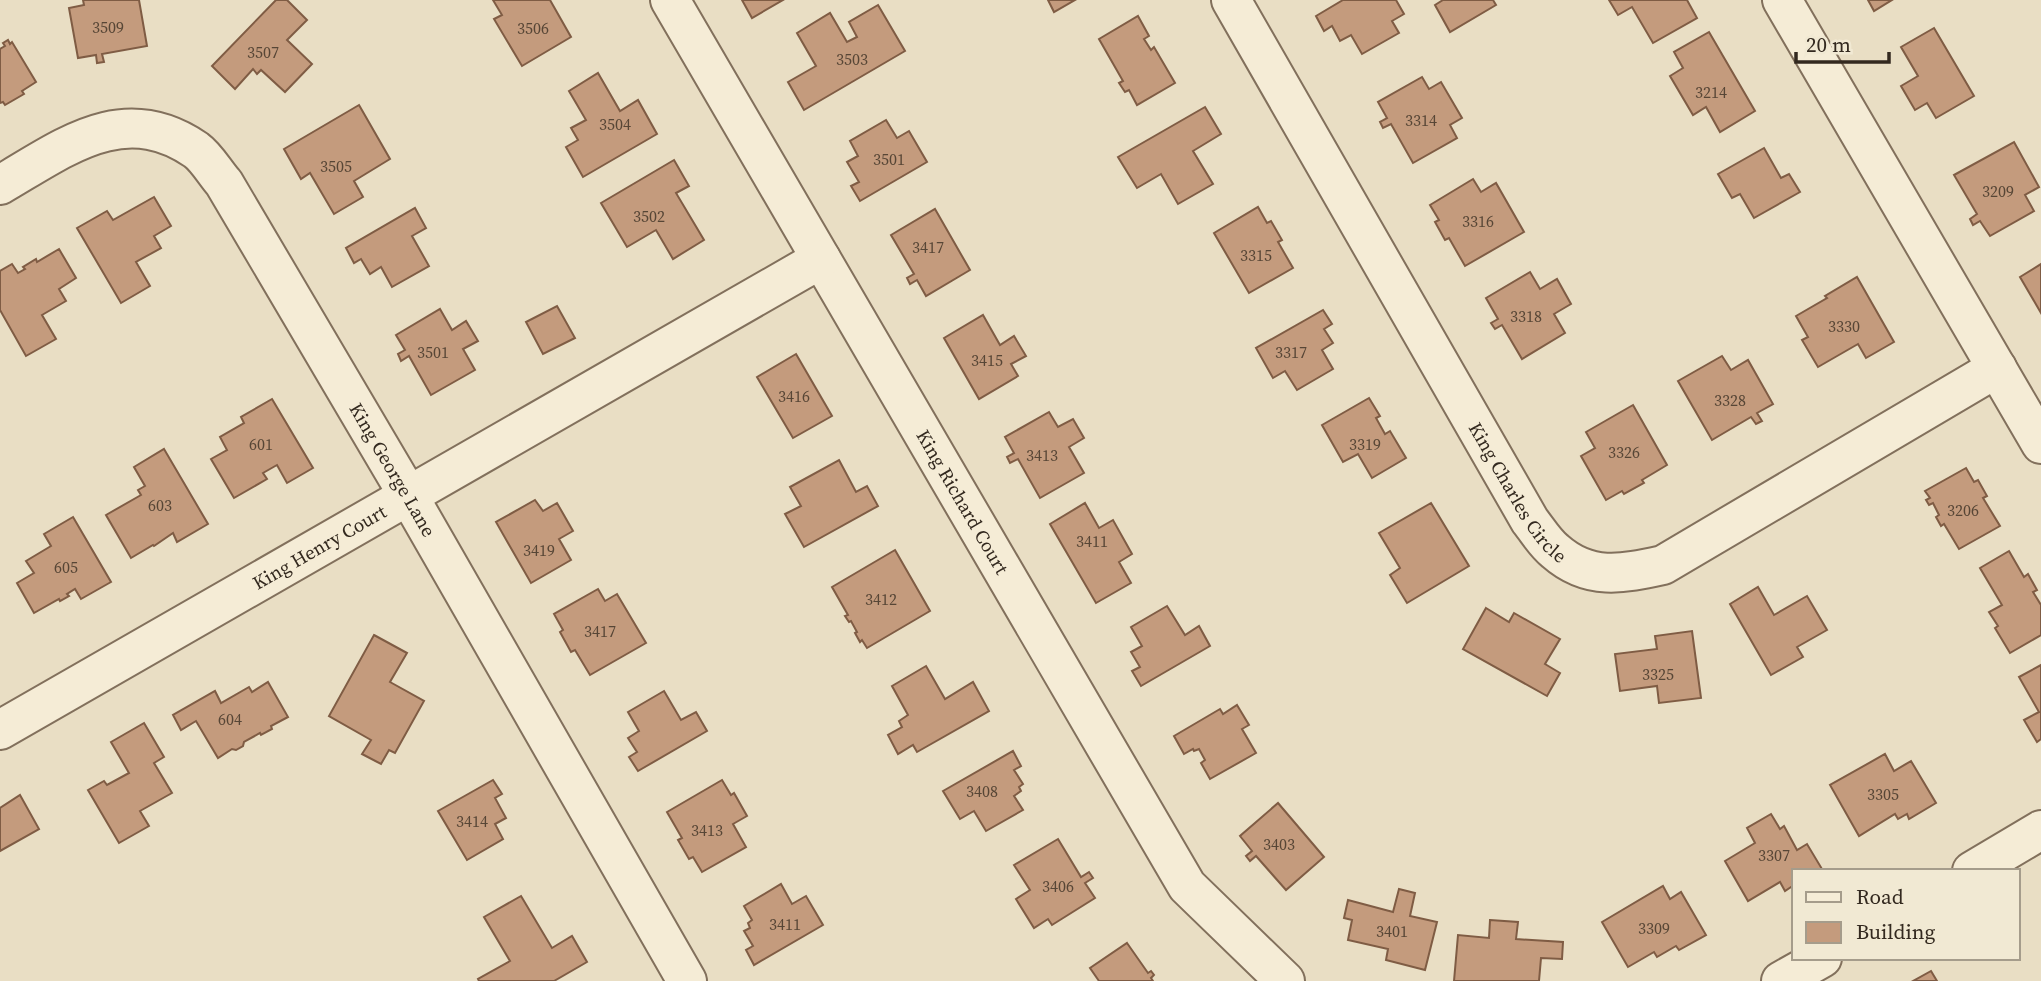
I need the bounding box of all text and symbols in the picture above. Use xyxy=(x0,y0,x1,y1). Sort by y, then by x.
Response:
house number: 3509 xyxy=(92,16,124,38)
house number: 3506 xyxy=(517,17,549,39)
scale bar xyxy=(1796,21,1889,65)
text: 20 m xyxy=(1806,30,1851,59)
house number: 3507 xyxy=(247,41,279,63)
house number: 3503 xyxy=(836,48,868,70)
house number: 3214 xyxy=(1695,81,1727,103)
house number: 3314 xyxy=(1405,109,1437,131)
house number: 3504 xyxy=(599,113,631,135)
house number: 3501 xyxy=(873,148,905,170)
house number: 3505 xyxy=(320,155,352,177)
house number: 3209 xyxy=(1982,180,2014,202)
house number: 3502 xyxy=(633,205,665,227)
house number: 3316 xyxy=(1462,210,1494,232)
house number: 3417 xyxy=(912,236,944,258)
house number: 3315 xyxy=(1240,244,1272,266)
house number: 3318 xyxy=(1510,305,1542,327)
house number: 3330 xyxy=(1828,315,1860,337)
house number: 3501 xyxy=(417,341,449,363)
house number: 3317 xyxy=(1275,341,1307,363)
house number: 3415 xyxy=(971,349,1003,371)
house number: 3416 xyxy=(778,385,810,407)
house number: 3328 xyxy=(1714,389,1746,411)
street label: King George Lane xyxy=(343,398,442,541)
street label: King Charles Circle xyxy=(1463,417,1572,569)
street label: King Richard Court xyxy=(910,425,1016,580)
house number: 601 xyxy=(249,433,273,455)
house number: 3319 xyxy=(1349,433,1381,455)
house number: 3326 xyxy=(1608,441,1640,463)
house number: 3413 xyxy=(1026,444,1058,466)
house number: 603 xyxy=(148,494,172,516)
street label: King Henry Court xyxy=(248,498,392,596)
house number: 3206 xyxy=(1947,499,1979,521)
house number: 3411 xyxy=(1076,530,1108,552)
house number: 3419 xyxy=(523,539,555,561)
house number: 605 xyxy=(54,556,78,578)
house number: 3412 xyxy=(865,588,897,610)
house number: 3417 xyxy=(584,620,616,642)
house number: 3325 xyxy=(1642,663,1674,685)
house number: 604 xyxy=(218,708,242,730)
house number: 3408 xyxy=(966,780,998,802)
house number: 3305 xyxy=(1867,783,1899,805)
house number: 3414 xyxy=(456,810,488,832)
house number: 3413 xyxy=(691,819,723,841)
house number: 3403 xyxy=(1263,833,1295,855)
house number: 3307 xyxy=(1758,844,1790,866)
legend xyxy=(1792,869,2020,960)
house number: 3406 xyxy=(1042,875,1074,897)
text: Road xyxy=(1856,882,1904,911)
house number: 3411 xyxy=(769,913,801,935)
house number: 3309 xyxy=(1638,917,1670,939)
text: Building xyxy=(1856,917,1935,946)
house number: 3401 xyxy=(1376,920,1408,942)

